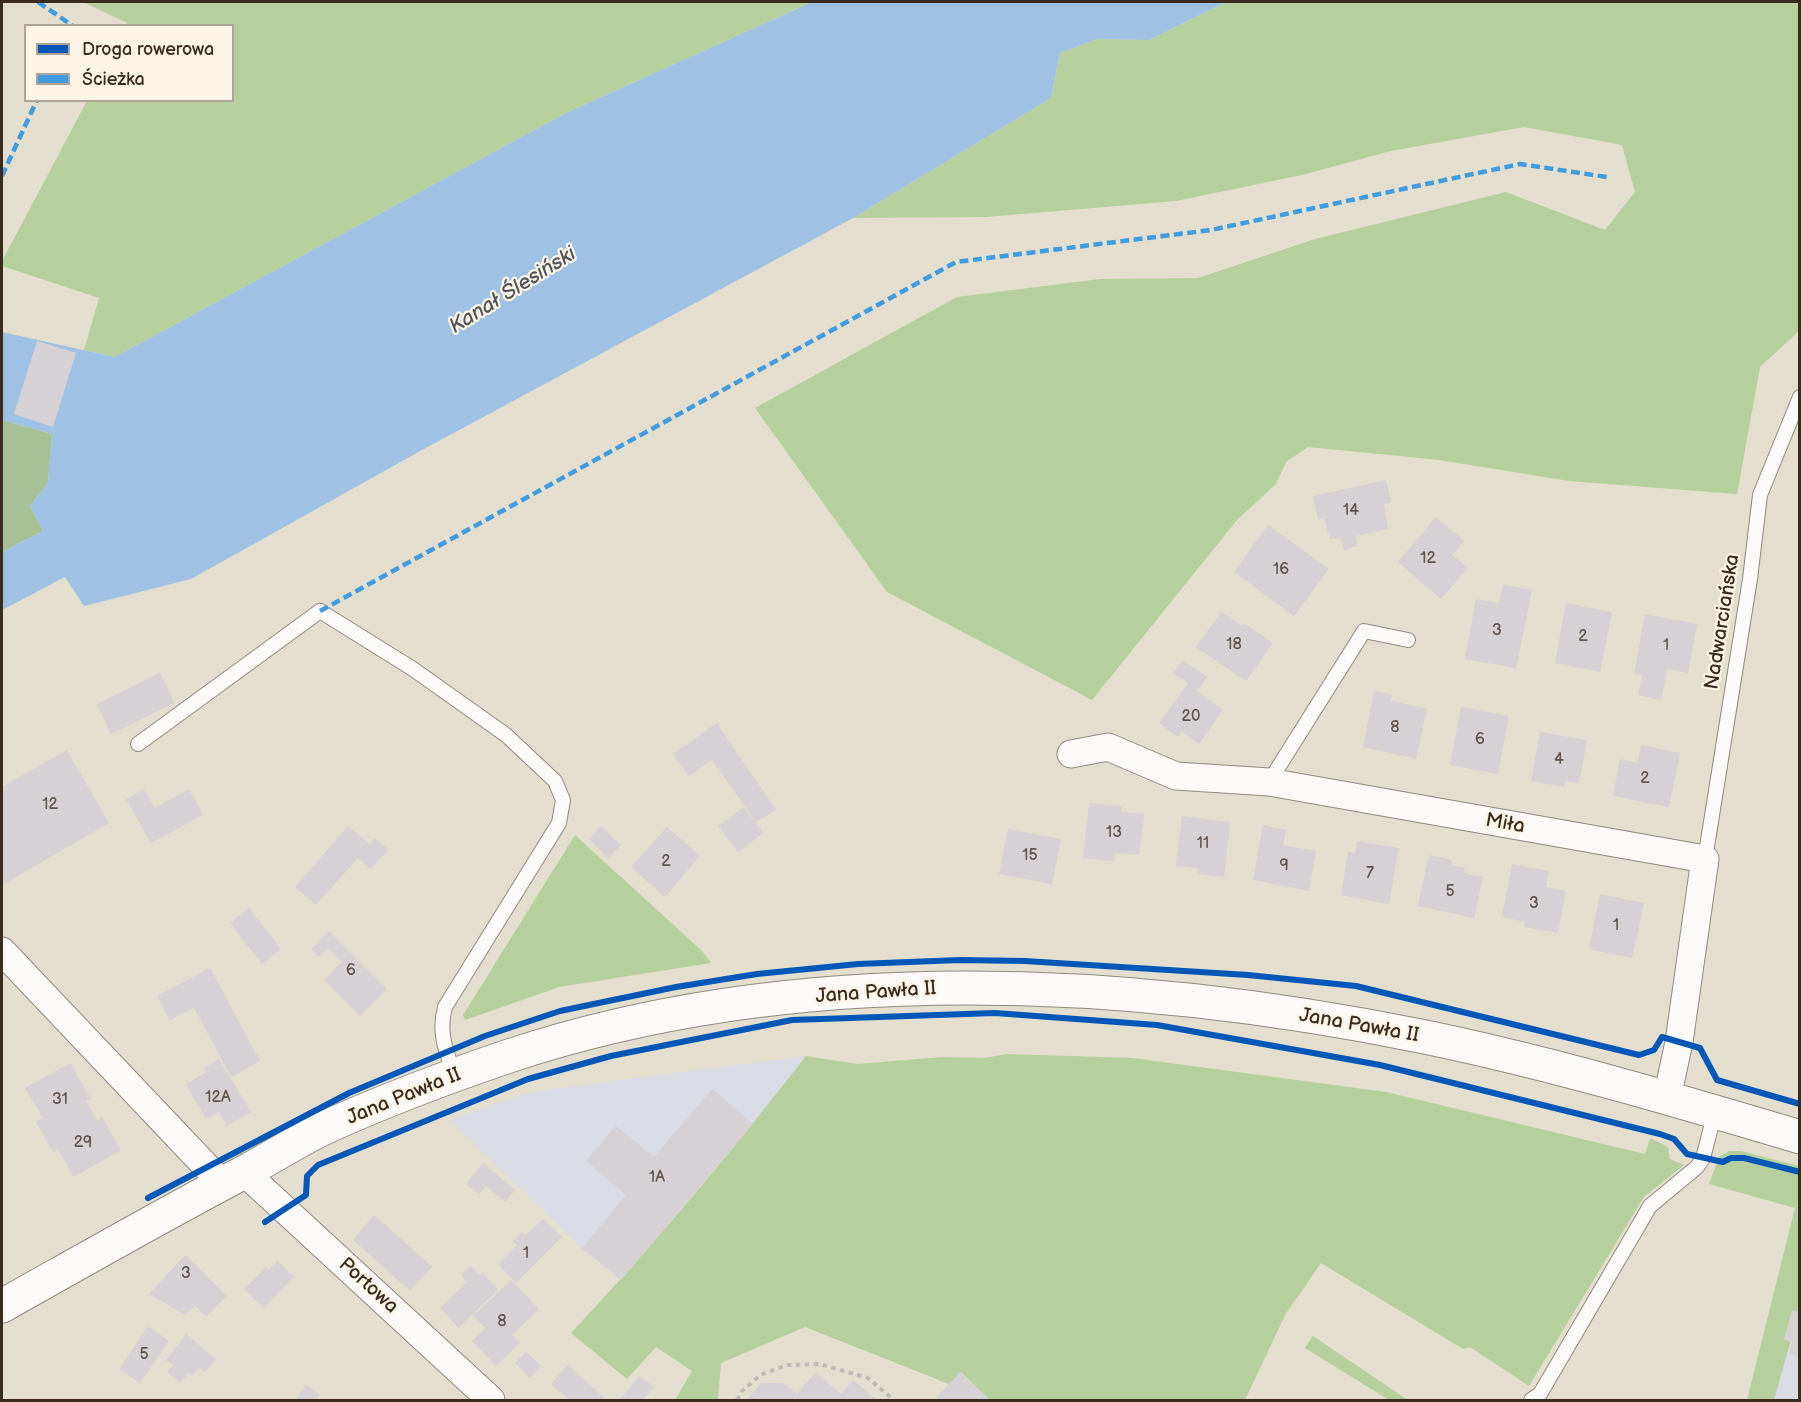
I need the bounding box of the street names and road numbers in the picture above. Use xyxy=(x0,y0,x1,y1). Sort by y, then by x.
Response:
street label: Nadwarciańska xyxy=(1700,553,1746,691)
street label: Miła xyxy=(1484,809,1526,839)
street label: Jana Pawła II xyxy=(815,977,937,1009)
street label: Jana Pawła II xyxy=(1297,1004,1421,1048)
street label: Jana Pawła II xyxy=(343,1063,465,1131)
street label: Portowa xyxy=(333,1253,403,1319)

